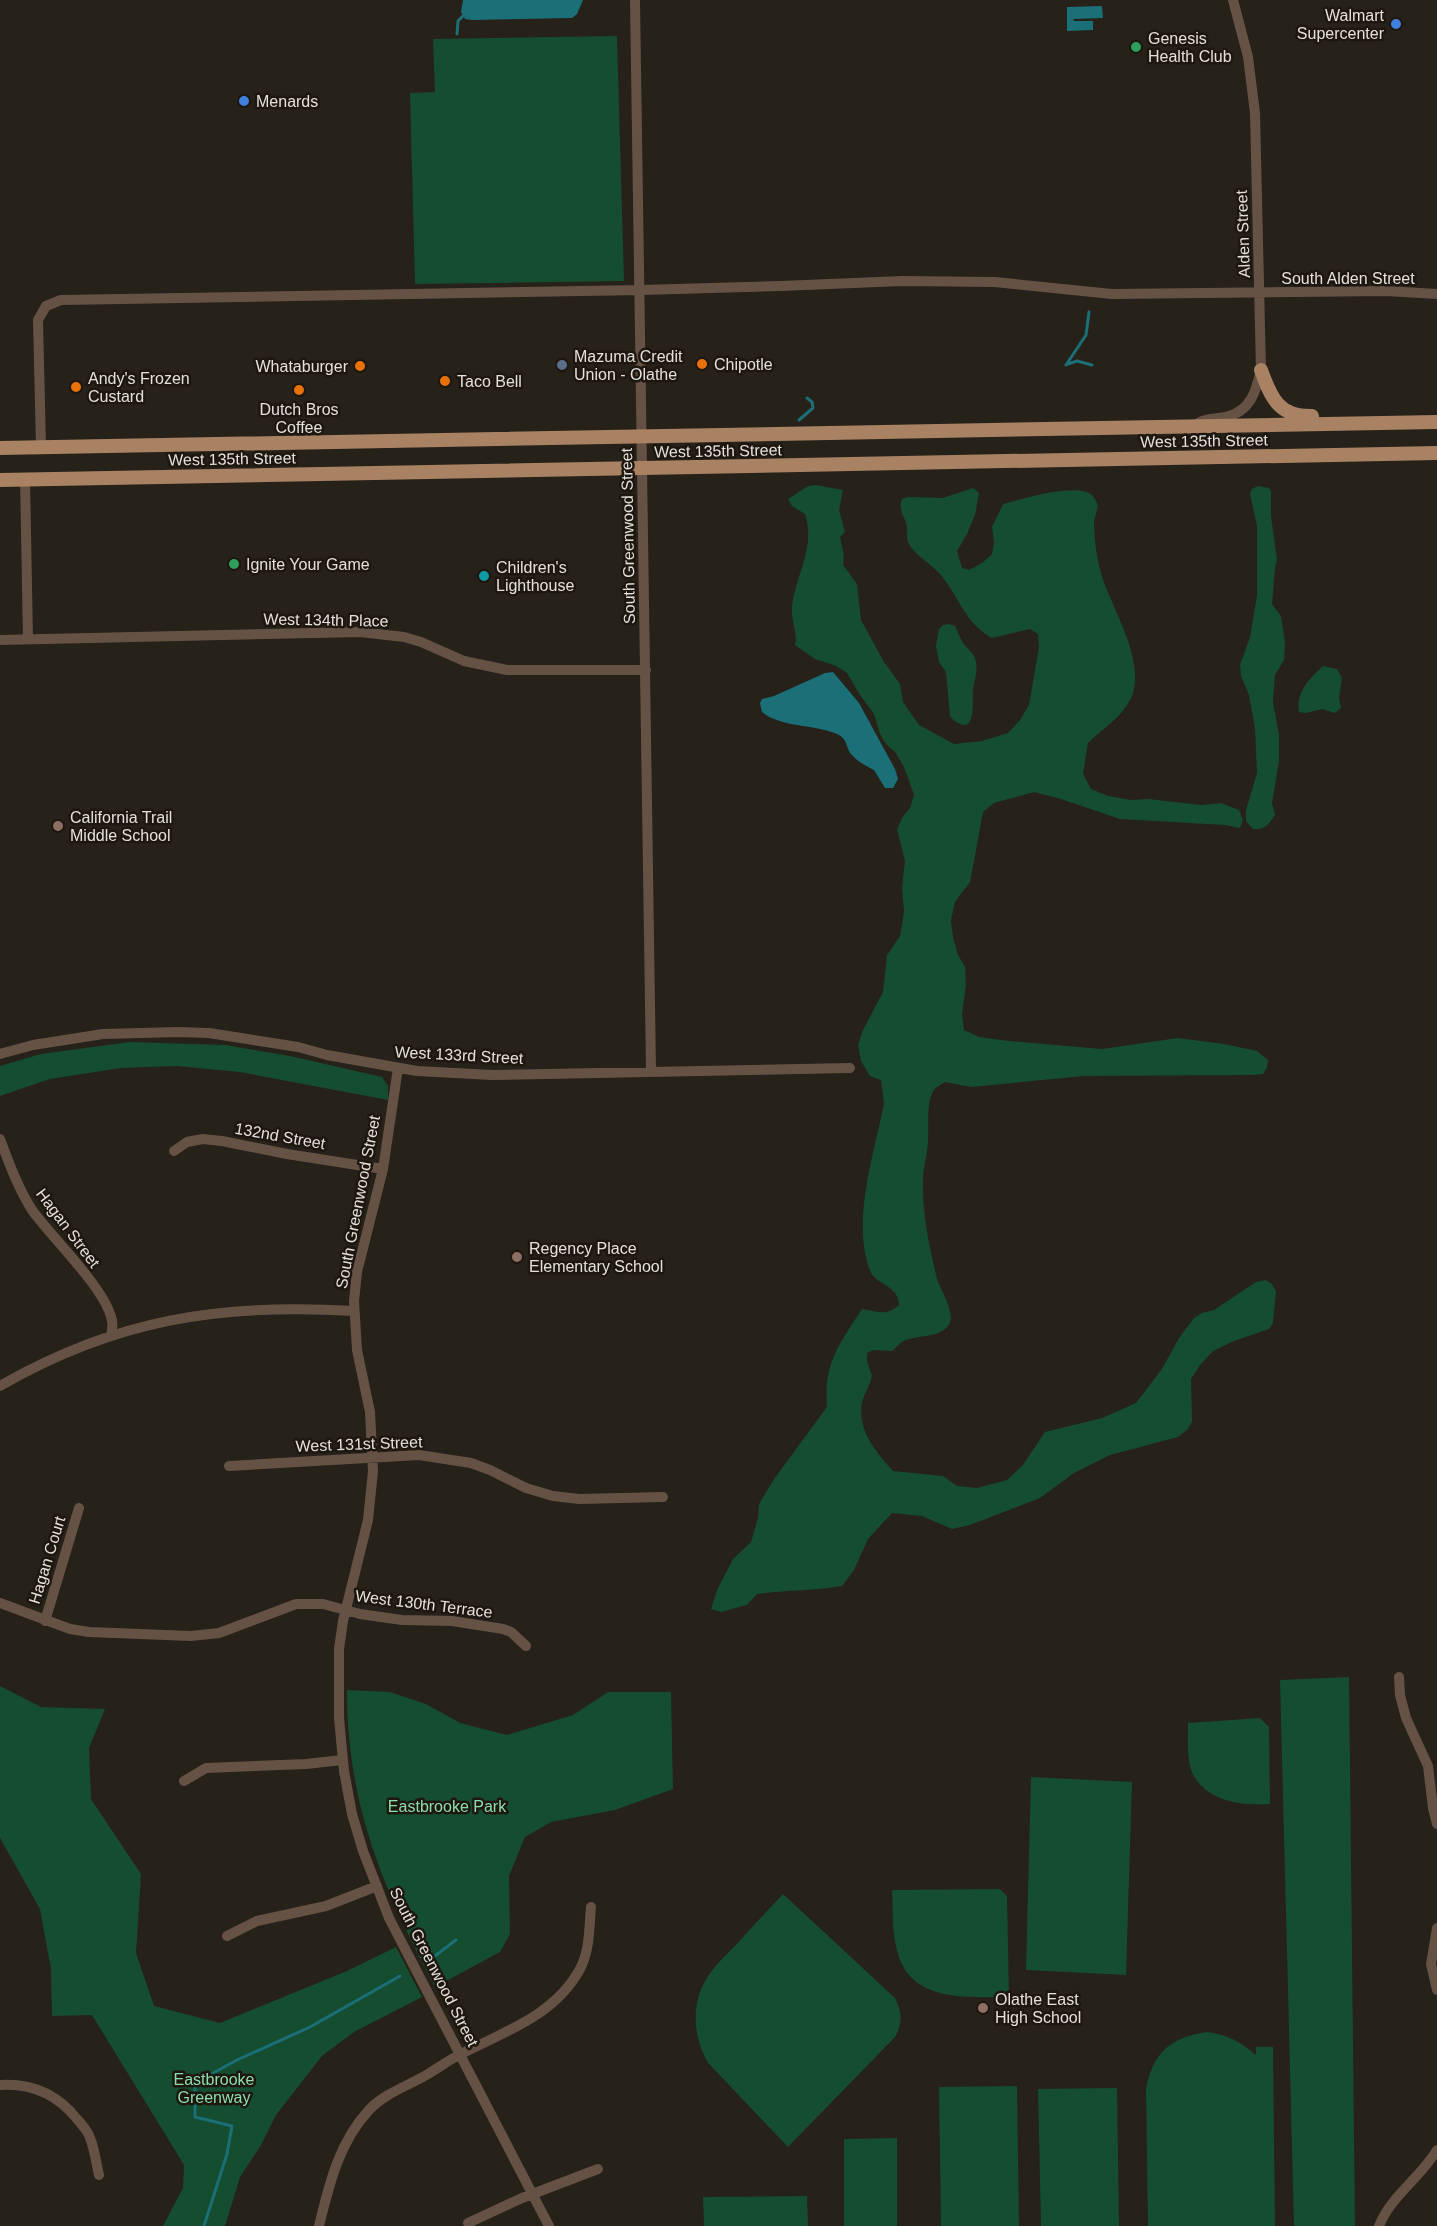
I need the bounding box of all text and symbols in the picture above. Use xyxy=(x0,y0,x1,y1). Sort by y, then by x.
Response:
place label: Walmart Supercenter xyxy=(1297,7,1385,42)
marker: Walmart Supercenter xyxy=(1389,17,1403,31)
place label: Genesis Health Club xyxy=(1148,30,1232,65)
marker: Genesis Health Club xyxy=(1129,40,1143,54)
place label: Menards xyxy=(256,93,318,110)
marker: Menards xyxy=(237,94,251,108)
street label: Alden Street xyxy=(1233,189,1253,278)
street label: South Alden Street xyxy=(1281,270,1415,287)
place label: Mazuma Credit Union - Olathe xyxy=(574,348,683,383)
place label: Chipotle xyxy=(714,356,773,373)
marker: Chipotle xyxy=(695,357,709,371)
place label: Whataburger xyxy=(256,358,349,375)
marker: Mazuma Credit Union - Olathe xyxy=(555,358,569,372)
marker: Whataburger xyxy=(353,359,367,373)
place label: Andy's Frozen Custard xyxy=(88,370,190,405)
place label: Taco Bell xyxy=(457,373,522,390)
marker: Taco Bell xyxy=(438,374,452,388)
marker: Andy's Frozen Custard xyxy=(69,380,83,394)
marker: Dutch Bros Coffee xyxy=(292,383,306,397)
place label: Dutch Bros Coffee xyxy=(259,401,339,436)
street label: West 135th Street xyxy=(1140,431,1269,451)
street label: West 135th Street xyxy=(654,441,783,461)
street label: South Greenwood Street xyxy=(618,447,638,624)
street label: West 135th Street xyxy=(168,449,297,469)
place label: Ignite Your Game xyxy=(246,556,370,573)
marker: Ignite Your Game xyxy=(227,557,241,571)
place label: Children's Lighthouse xyxy=(496,559,574,594)
marker: Children's Lighthouse xyxy=(477,569,491,583)
street label: West 134th Place xyxy=(263,610,389,630)
place label: California Trail Middle School xyxy=(70,809,172,844)
marker: California Trail Middle School xyxy=(51,819,65,833)
street label: West 133rd Street xyxy=(394,1043,524,1067)
street label: South Greenwood Street xyxy=(333,1113,383,1290)
street label: 132nd Street xyxy=(233,1120,327,1152)
street label: Hagan Street xyxy=(33,1185,103,1271)
place label: Regency Place Elementary School xyxy=(529,1240,663,1275)
marker: Regency Place Elementary School xyxy=(510,1250,524,1264)
street label: West 131st Street xyxy=(295,1433,423,1455)
street label: Hagan Court xyxy=(26,1514,69,1606)
street label: West 130th Terrace xyxy=(354,1587,494,1621)
park label: Eastbrooke Park xyxy=(388,1798,507,1815)
street label: South Greenwood Street xyxy=(386,1885,482,2050)
place label: Olathe East High School xyxy=(995,1991,1081,2026)
marker: Olathe East High School xyxy=(976,2001,990,2015)
park label: Eastbrooke Greenway xyxy=(174,2071,255,2106)

